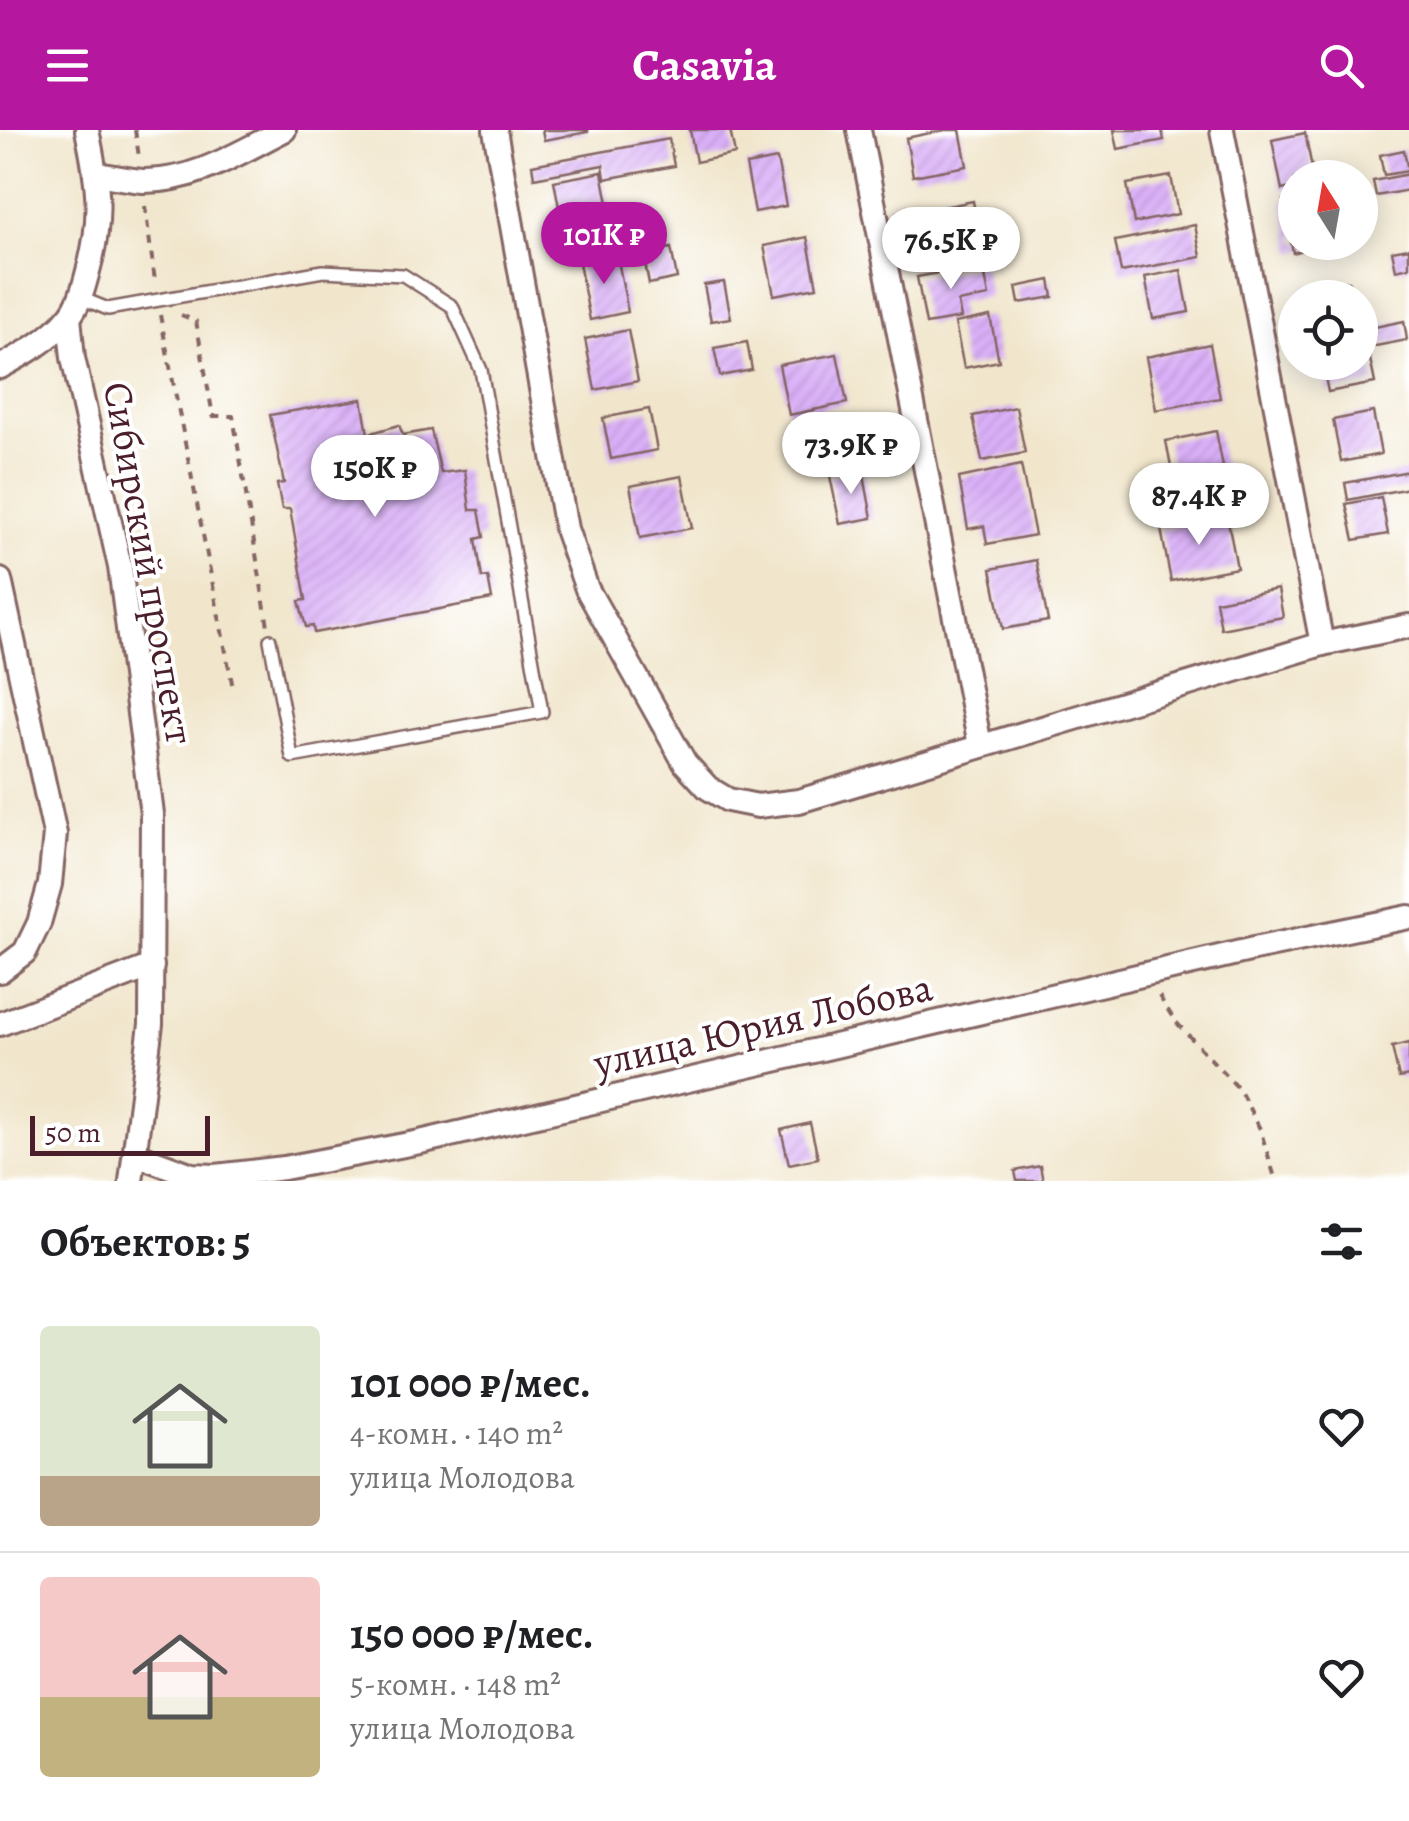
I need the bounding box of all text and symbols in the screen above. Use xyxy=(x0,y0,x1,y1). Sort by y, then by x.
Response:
text: Casavia xyxy=(632,34,777,96)
icon: menu xyxy=(40,38,95,93)
icon: search xyxy=(1314,38,1369,93)
north arrow xyxy=(1278,160,1378,260)
map controls xyxy=(1278,160,1378,380)
pin: 101K ₽ xyxy=(523,202,685,287)
pin: 76.5K ₽ xyxy=(859,207,1043,292)
text: 101K ₽ xyxy=(563,212,645,256)
text: 76.5K ₽ xyxy=(904,217,998,261)
button: locate xyxy=(1278,280,1378,380)
street label: Сибирский проспект xyxy=(90,378,208,748)
pin: 73.9K ₽ xyxy=(759,412,943,497)
text: 73.9K ₽ xyxy=(804,422,898,466)
pin: 150K ₽ xyxy=(294,435,456,520)
text: 150K ₽ xyxy=(333,445,417,489)
pin: 87.4K ₽ xyxy=(1107,463,1291,548)
text: 87.4K ₽ xyxy=(1151,473,1247,517)
street label: улица Юрия Лобова xyxy=(587,959,938,1091)
scale bar xyxy=(30,1111,210,1156)
text: 50 m xyxy=(45,1114,101,1152)
text: Объектов: 5 xyxy=(40,1213,251,1270)
icon: filters xyxy=(1314,1214,1369,1269)
text: 101 000 ₽/мес. xyxy=(350,1354,591,1411)
icon: home xyxy=(120,1366,240,1486)
icon: heart xyxy=(1314,1399,1369,1454)
text: 4-комн. · 140 m² xyxy=(350,1411,563,1455)
text: улица Молодова xyxy=(350,1455,575,1499)
text: 150 000 ₽/мес. xyxy=(350,1605,594,1662)
icon: home xyxy=(120,1617,240,1737)
icon: heart xyxy=(1314,1650,1369,1705)
text: 5-комн. · 148 m² xyxy=(350,1662,561,1706)
text: улица Молодова xyxy=(350,1706,575,1750)

